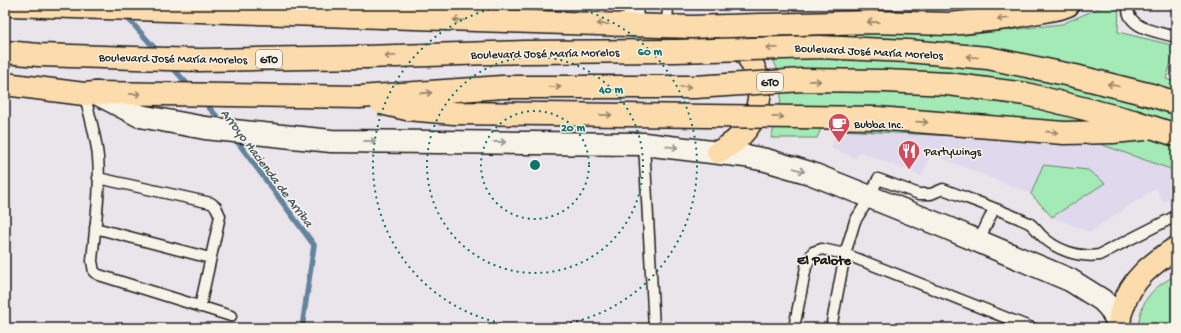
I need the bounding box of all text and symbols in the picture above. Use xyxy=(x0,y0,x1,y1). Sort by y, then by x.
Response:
one-way arrow xyxy=(997,15,1010,23)
one-way arrow xyxy=(453,16,466,24)
one-way arrow xyxy=(867,18,880,26)
one-way arrow xyxy=(597,20,610,28)
street label: Boulevard José María Morelos xyxy=(793,42,944,64)
one-way arrow xyxy=(766,45,779,52)
text: 60 m xyxy=(638,46,663,60)
street label: Boulevard José María Morelos xyxy=(470,47,620,63)
road number: GTO xyxy=(256,50,282,68)
street label: Boulevard José María Morelos xyxy=(98,52,248,68)
one-way arrow xyxy=(384,52,397,60)
one-way arrow xyxy=(966,53,979,61)
road number: GTO xyxy=(757,73,783,91)
one-way arrow xyxy=(808,77,821,84)
one-way arrow xyxy=(1107,81,1120,89)
one-way arrow xyxy=(548,83,561,91)
one-way arrow xyxy=(678,83,691,91)
text: 40 m xyxy=(598,84,623,98)
one-way arrow xyxy=(419,89,432,96)
one-way arrow xyxy=(128,90,141,98)
water label: Arroyo Hacienda de Arriba xyxy=(217,107,316,231)
cafe icon: Bubba Inc. xyxy=(826,111,852,144)
one-way arrow xyxy=(599,112,612,119)
one-way arrow xyxy=(771,113,784,121)
one-way arrow xyxy=(915,118,928,125)
place label: Bubba Inc. xyxy=(853,119,904,133)
text: 20 m xyxy=(561,122,586,136)
one-way arrow xyxy=(1045,128,1058,135)
one-way arrow xyxy=(363,137,376,145)
restaurant icon: Partywings xyxy=(896,138,922,171)
one-way arrow xyxy=(493,139,506,146)
one-way arrow xyxy=(665,143,678,151)
place label: Partywings xyxy=(923,146,982,160)
centre of rings xyxy=(528,158,542,172)
one-way arrow xyxy=(793,167,806,174)
district label: El Palote xyxy=(797,253,852,270)

